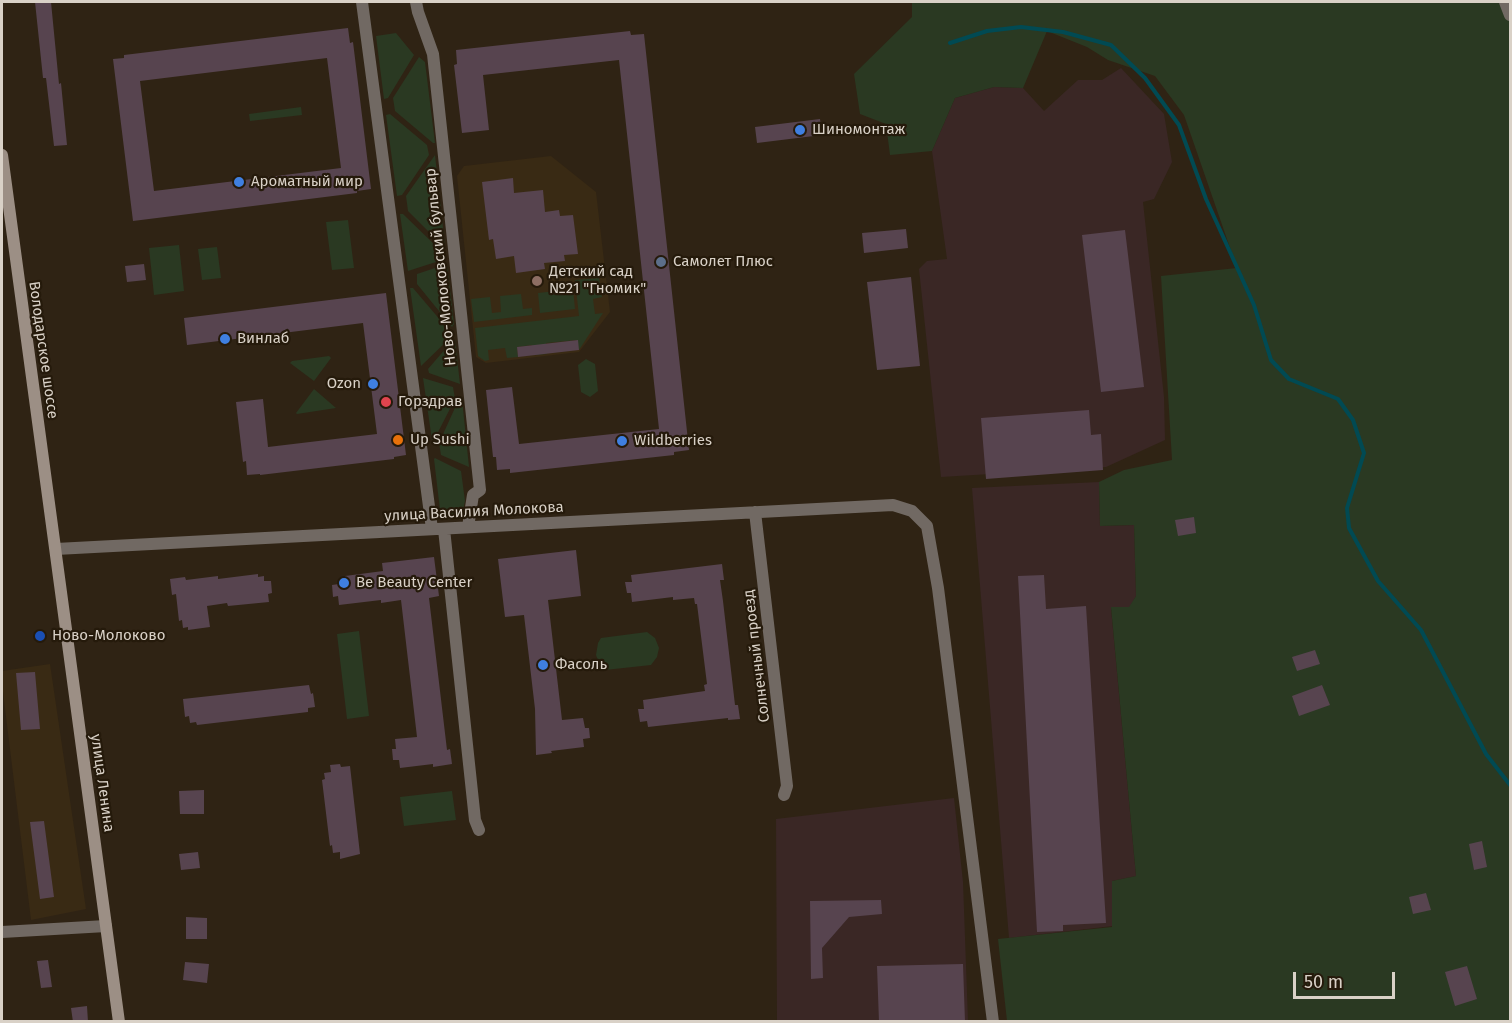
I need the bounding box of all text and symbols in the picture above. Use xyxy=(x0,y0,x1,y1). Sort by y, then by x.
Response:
place label: Шиномонтаж xyxy=(812,121,905,139)
marker: Шиномонтаж xyxy=(793,123,807,137)
street label: Ново-Молоковский бульвар xyxy=(422,167,460,367)
place label: Ароматный мир xyxy=(251,173,363,191)
marker: Ароматный мир xyxy=(232,175,246,189)
place label: Самолет Плюс xyxy=(673,253,773,271)
marker: Самолет Плюс xyxy=(654,255,668,269)
place label: Детский сад №21 "Гномик" xyxy=(549,263,646,298)
marker: Детский сад №21 "Гномик" xyxy=(530,274,544,288)
street label: Володарское шоссе xyxy=(24,280,62,420)
place label: Винлаб xyxy=(237,330,289,348)
marker: Винлаб xyxy=(218,332,232,346)
place label: Ozon xyxy=(327,375,361,393)
marker: Ozon xyxy=(366,377,380,391)
place label: Горздрав xyxy=(398,393,463,411)
marker: Горздрав xyxy=(379,395,393,409)
place label: Up Sushi xyxy=(410,431,470,449)
place label: Wildberries xyxy=(634,432,712,450)
marker: Up Sushi xyxy=(391,433,405,447)
marker: Wildberries xyxy=(615,434,629,448)
street label: улица Василия Молокова xyxy=(384,498,564,526)
place label: Be Beauty Center xyxy=(356,574,472,592)
marker: Be Beauty Center xyxy=(337,576,351,590)
street label: Солнечный проезд xyxy=(740,589,774,723)
place label: Ново-Молоково xyxy=(52,627,165,645)
marker: Ново-Молоково xyxy=(33,629,47,643)
place label: Фасоль xyxy=(555,656,607,674)
marker: Фасоль xyxy=(536,658,550,672)
street label: улица Ленина xyxy=(86,733,118,833)
scale bar xyxy=(1296,960,1398,998)
text: 50 m xyxy=(1304,971,1343,993)

